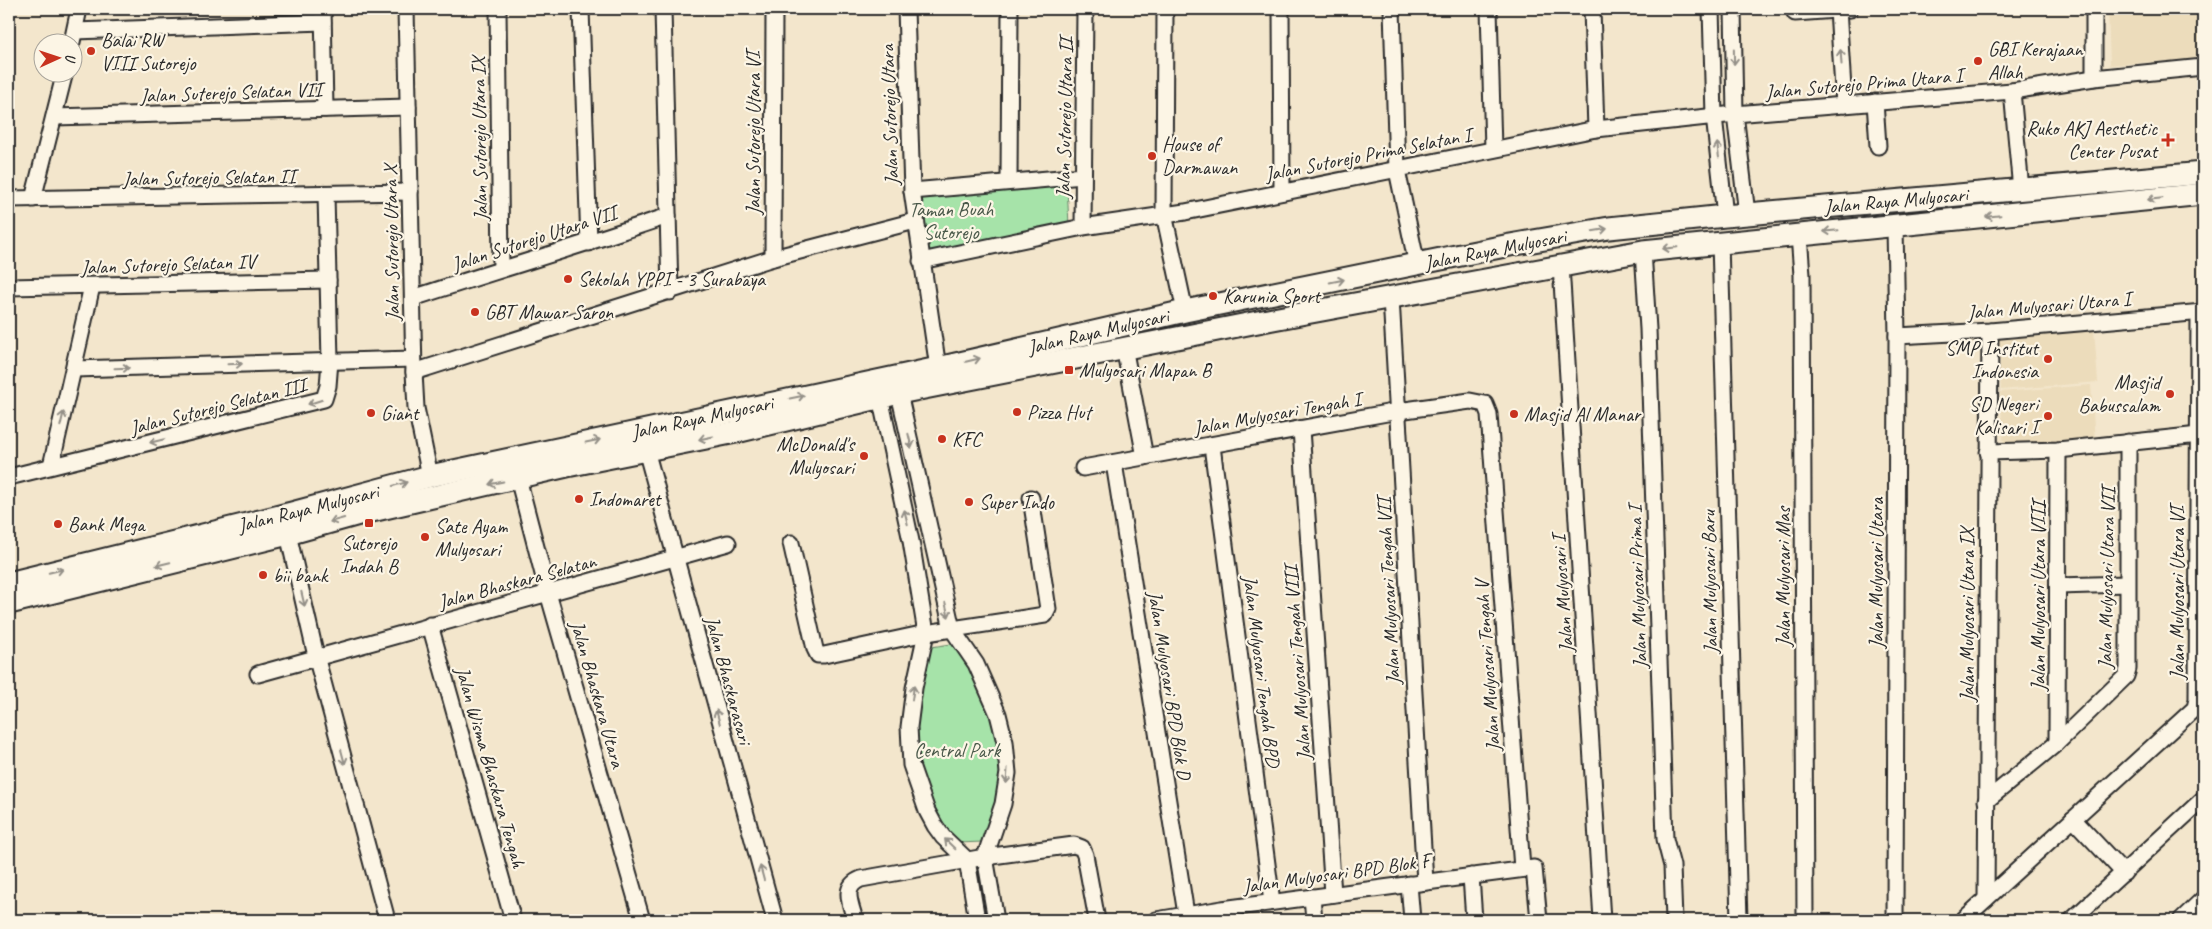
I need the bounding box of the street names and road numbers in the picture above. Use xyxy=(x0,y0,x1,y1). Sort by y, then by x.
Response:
street label: Jalan Sutorejo Utara II xyxy=(1051,33,1078,200)
street label: Jalan Sutorejo Utara xyxy=(874,42,904,187)
street label: Jalan Sutorejo Utara VI xyxy=(741,46,766,216)
street label: Jalan Sutorejo Utara IX xyxy=(466,53,493,222)
street label: Jalan Sutorejo Prima Utara I xyxy=(1763,62,1968,105)
street label: Jalan Suterejo Selatan VII xyxy=(139,77,326,108)
street label: Jalan Sutorejo Prima Selatan I xyxy=(1262,121,1478,187)
street label: Jalan Sutorejo Utara X xyxy=(378,161,405,322)
street label: Jalan Sutorejo Selatan II xyxy=(121,163,300,192)
street label: Jalan Raya Mulyosari xyxy=(1822,182,1971,219)
street label: Jalan Sutorejo Utara VII xyxy=(448,199,623,277)
street label: Jalan Raya Mulyosari xyxy=(1421,223,1570,276)
street label: Jalan Sutorejo Selatan IV xyxy=(79,249,260,280)
street label: Jalan Mulyosari Utara I xyxy=(1965,286,2136,325)
street label: Jalan Raya Mulyosari xyxy=(1024,303,1173,360)
street label: Jalan Sutorejo Selatan III xyxy=(126,372,313,441)
street label: Jalan Mulyosari Tengah I xyxy=(1190,386,1368,441)
street label: Jalan Raya Mulyosari xyxy=(628,390,777,445)
street label: Jalan Raya Mulyosari xyxy=(234,478,383,538)
street label: Jalan Mulyosari Utara VII xyxy=(2092,483,2121,670)
street label: Jalan Mulyosari Tengah VII xyxy=(1371,493,1406,686)
street label: Jalan Mulyosari Utara xyxy=(1864,496,1889,649)
street label: Jalan Mulyosari Utara VIII xyxy=(2026,497,2051,692)
street label: Jalan Mulyosari Prima I xyxy=(1622,500,1653,670)
street label: Jalan Mulyosari Utara VI xyxy=(2165,501,2190,681)
street label: Jalan Mulyosari Mas xyxy=(1771,505,1796,648)
street label: Jalan Mulyosari Baru xyxy=(1696,509,1723,655)
street label: Jalan Mulyosari Utara IX xyxy=(1955,524,1980,703)
street label: Jalan Mulyosari I xyxy=(1546,529,1579,654)
street label: Jalan Bhaskara Selatan xyxy=(435,548,600,615)
street label: Jalan Mulyosari Tengah VIII xyxy=(1278,561,1317,762)
street label: Jalan Mulyosari Tengah BPD xyxy=(1237,573,1286,771)
street label: Jalan Mulyosari Tengah V xyxy=(1469,575,1506,753)
street label: Jalan Mulyosari BPD Blok D xyxy=(1142,588,1197,782)
street label: Jalan Bhaskarasari xyxy=(699,612,758,749)
street label: Jalan Bhaskara Utara xyxy=(564,617,631,772)
street label: Jalan Wisma Bhaskara Tengah xyxy=(450,663,531,871)
street label: Jalan Mulyosari BPD Blok F xyxy=(1240,847,1436,899)

